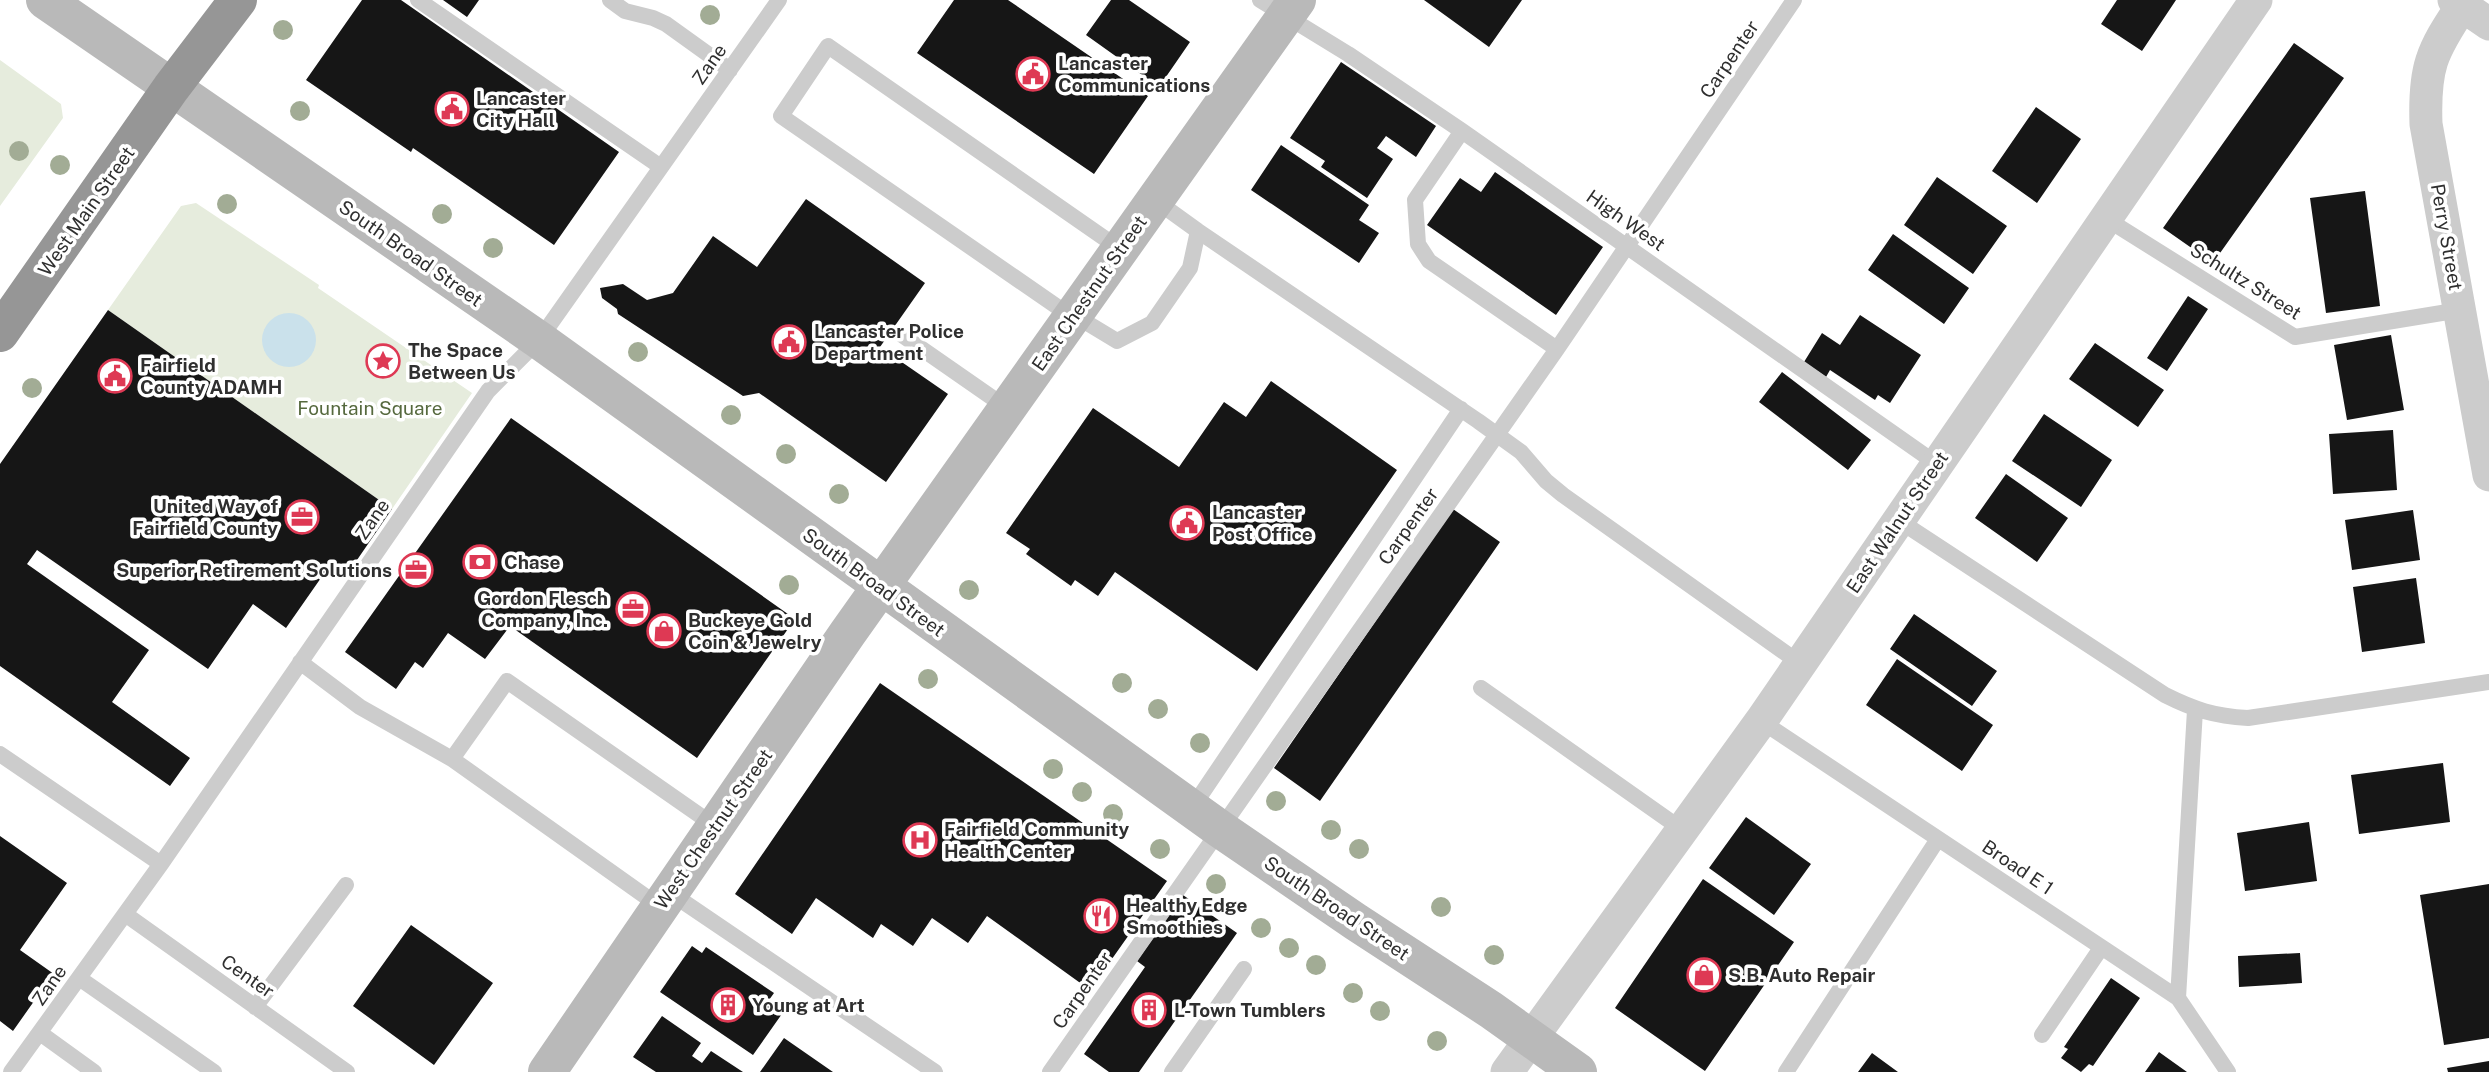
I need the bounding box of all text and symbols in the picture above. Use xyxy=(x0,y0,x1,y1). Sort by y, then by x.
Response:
street label: Carpenter xyxy=(1695,16,1763,102)
street label: Zane xyxy=(687,39,731,89)
place label: Lancaster Communications xyxy=(1058,52,1210,96)
public building icon: Lancaster Communications xyxy=(1014,55,1052,93)
place label: Lancaster City Hall xyxy=(476,87,566,131)
public building icon: Lancaster City Hall xyxy=(433,90,471,128)
street label: West Main Street xyxy=(33,142,139,280)
street label: Perry Street xyxy=(2427,182,2467,292)
street label: High West xyxy=(1582,185,1670,255)
street label: South Broad Street xyxy=(335,195,487,311)
street label: East Chestnut Street xyxy=(1027,211,1151,375)
street label: Schultz Street xyxy=(2186,238,2306,324)
place label: Lancaster Police Department xyxy=(814,320,964,364)
public building icon: Lancaster Police Department xyxy=(770,323,808,361)
place label: The Space Between Us xyxy=(408,339,516,383)
place icon: The Space Between Us xyxy=(364,342,402,380)
place label: Fairfield County ADAMH xyxy=(140,354,282,398)
public building icon: Fairfield County ADAMH xyxy=(96,357,134,395)
park label: Fountain Square xyxy=(297,397,443,419)
street label: East Walnut Street xyxy=(1841,447,1953,597)
street label: Carpenter xyxy=(1374,483,1442,569)
street label: Zane xyxy=(350,494,394,544)
place label: United Way of Fairfield County xyxy=(132,495,278,539)
office icon: United Way of Fairfield County xyxy=(283,498,321,536)
place label: Lancaster Post Office xyxy=(1212,501,1313,545)
public building icon: Lancaster Post Office xyxy=(1168,504,1206,542)
street label: South Broad Street xyxy=(799,523,949,641)
bank icon: Chase xyxy=(461,543,499,581)
office icon: Superior Retirement Solutions xyxy=(397,551,435,589)
place label: Chase xyxy=(504,551,561,573)
place label: Superior Retirement Solutions xyxy=(116,559,392,581)
place label: Gordon Flesch Company, Inc. xyxy=(477,587,608,631)
office icon: Gordon Flesch Company, Inc. xyxy=(614,590,652,628)
place label: Buckeye Gold Coin & Jewelry xyxy=(688,609,822,653)
shop icon: Buckeye Gold Coin & Jewelry xyxy=(645,612,683,650)
street label: West Chestnut Street xyxy=(649,745,777,913)
place label: Fairfield Community Health Center xyxy=(944,818,1129,862)
hospital icon: Fairfield Community Health Center xyxy=(901,821,939,859)
street label: Broad E 1 xyxy=(1978,835,2058,899)
street label: South Broad Street xyxy=(1260,851,1414,965)
place label: Healthy Edge Smoothies xyxy=(1126,894,1247,938)
restaurant icon: Healthy Edge Smoothies xyxy=(1082,897,1120,935)
street label: Carpenter xyxy=(1048,947,1116,1033)
street label: Center xyxy=(217,950,279,1002)
shop icon: S.B. Auto Repair xyxy=(1685,956,1723,994)
street label: Zane xyxy=(27,960,71,1010)
place label: S.B. Auto Repair xyxy=(1728,964,1875,986)
building icon: Young at Art xyxy=(709,986,747,1024)
building icon: L-Town Tumblers xyxy=(1130,991,1168,1029)
place label: Young at Art xyxy=(752,994,865,1016)
place label: L-Town Tumblers xyxy=(1174,999,1325,1021)

